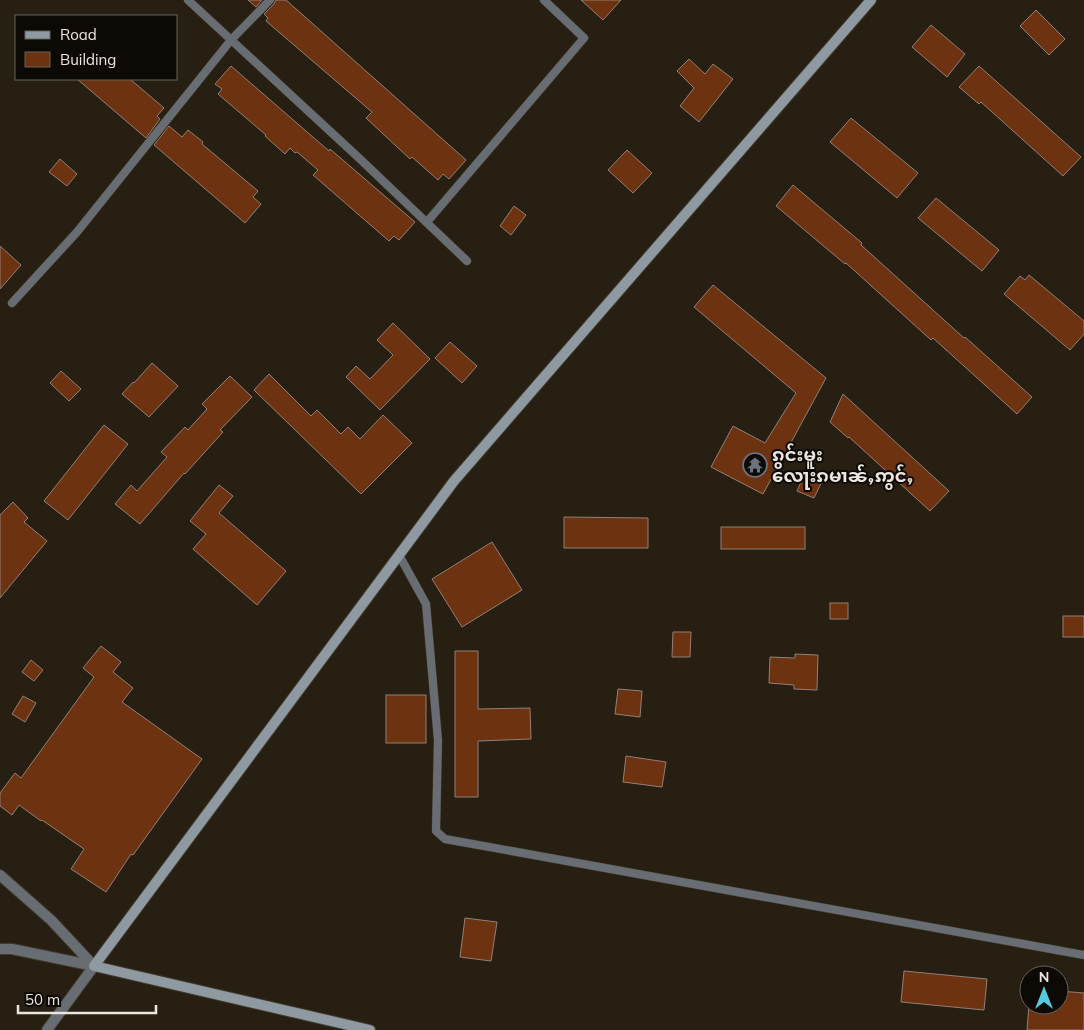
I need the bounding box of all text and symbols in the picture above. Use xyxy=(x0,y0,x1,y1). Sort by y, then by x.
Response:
legend xyxy=(15,15,178,80)
text: Road xyxy=(60,25,97,44)
text: Building xyxy=(60,50,116,69)
place label: ၵွင်းမူး လေႃးၵမၢၼ်ႇဢွင်ႇ xyxy=(772,443,914,490)
temple icon: ၵွင်းမူး လေႃးၵမၢၼ်ႇဢွင်ႇ xyxy=(742,452,768,478)
north arrow xyxy=(1019,965,1069,1015)
text: N xyxy=(1039,968,1049,986)
scale bar xyxy=(18,982,155,1014)
text: 50 m xyxy=(25,990,60,1009)

